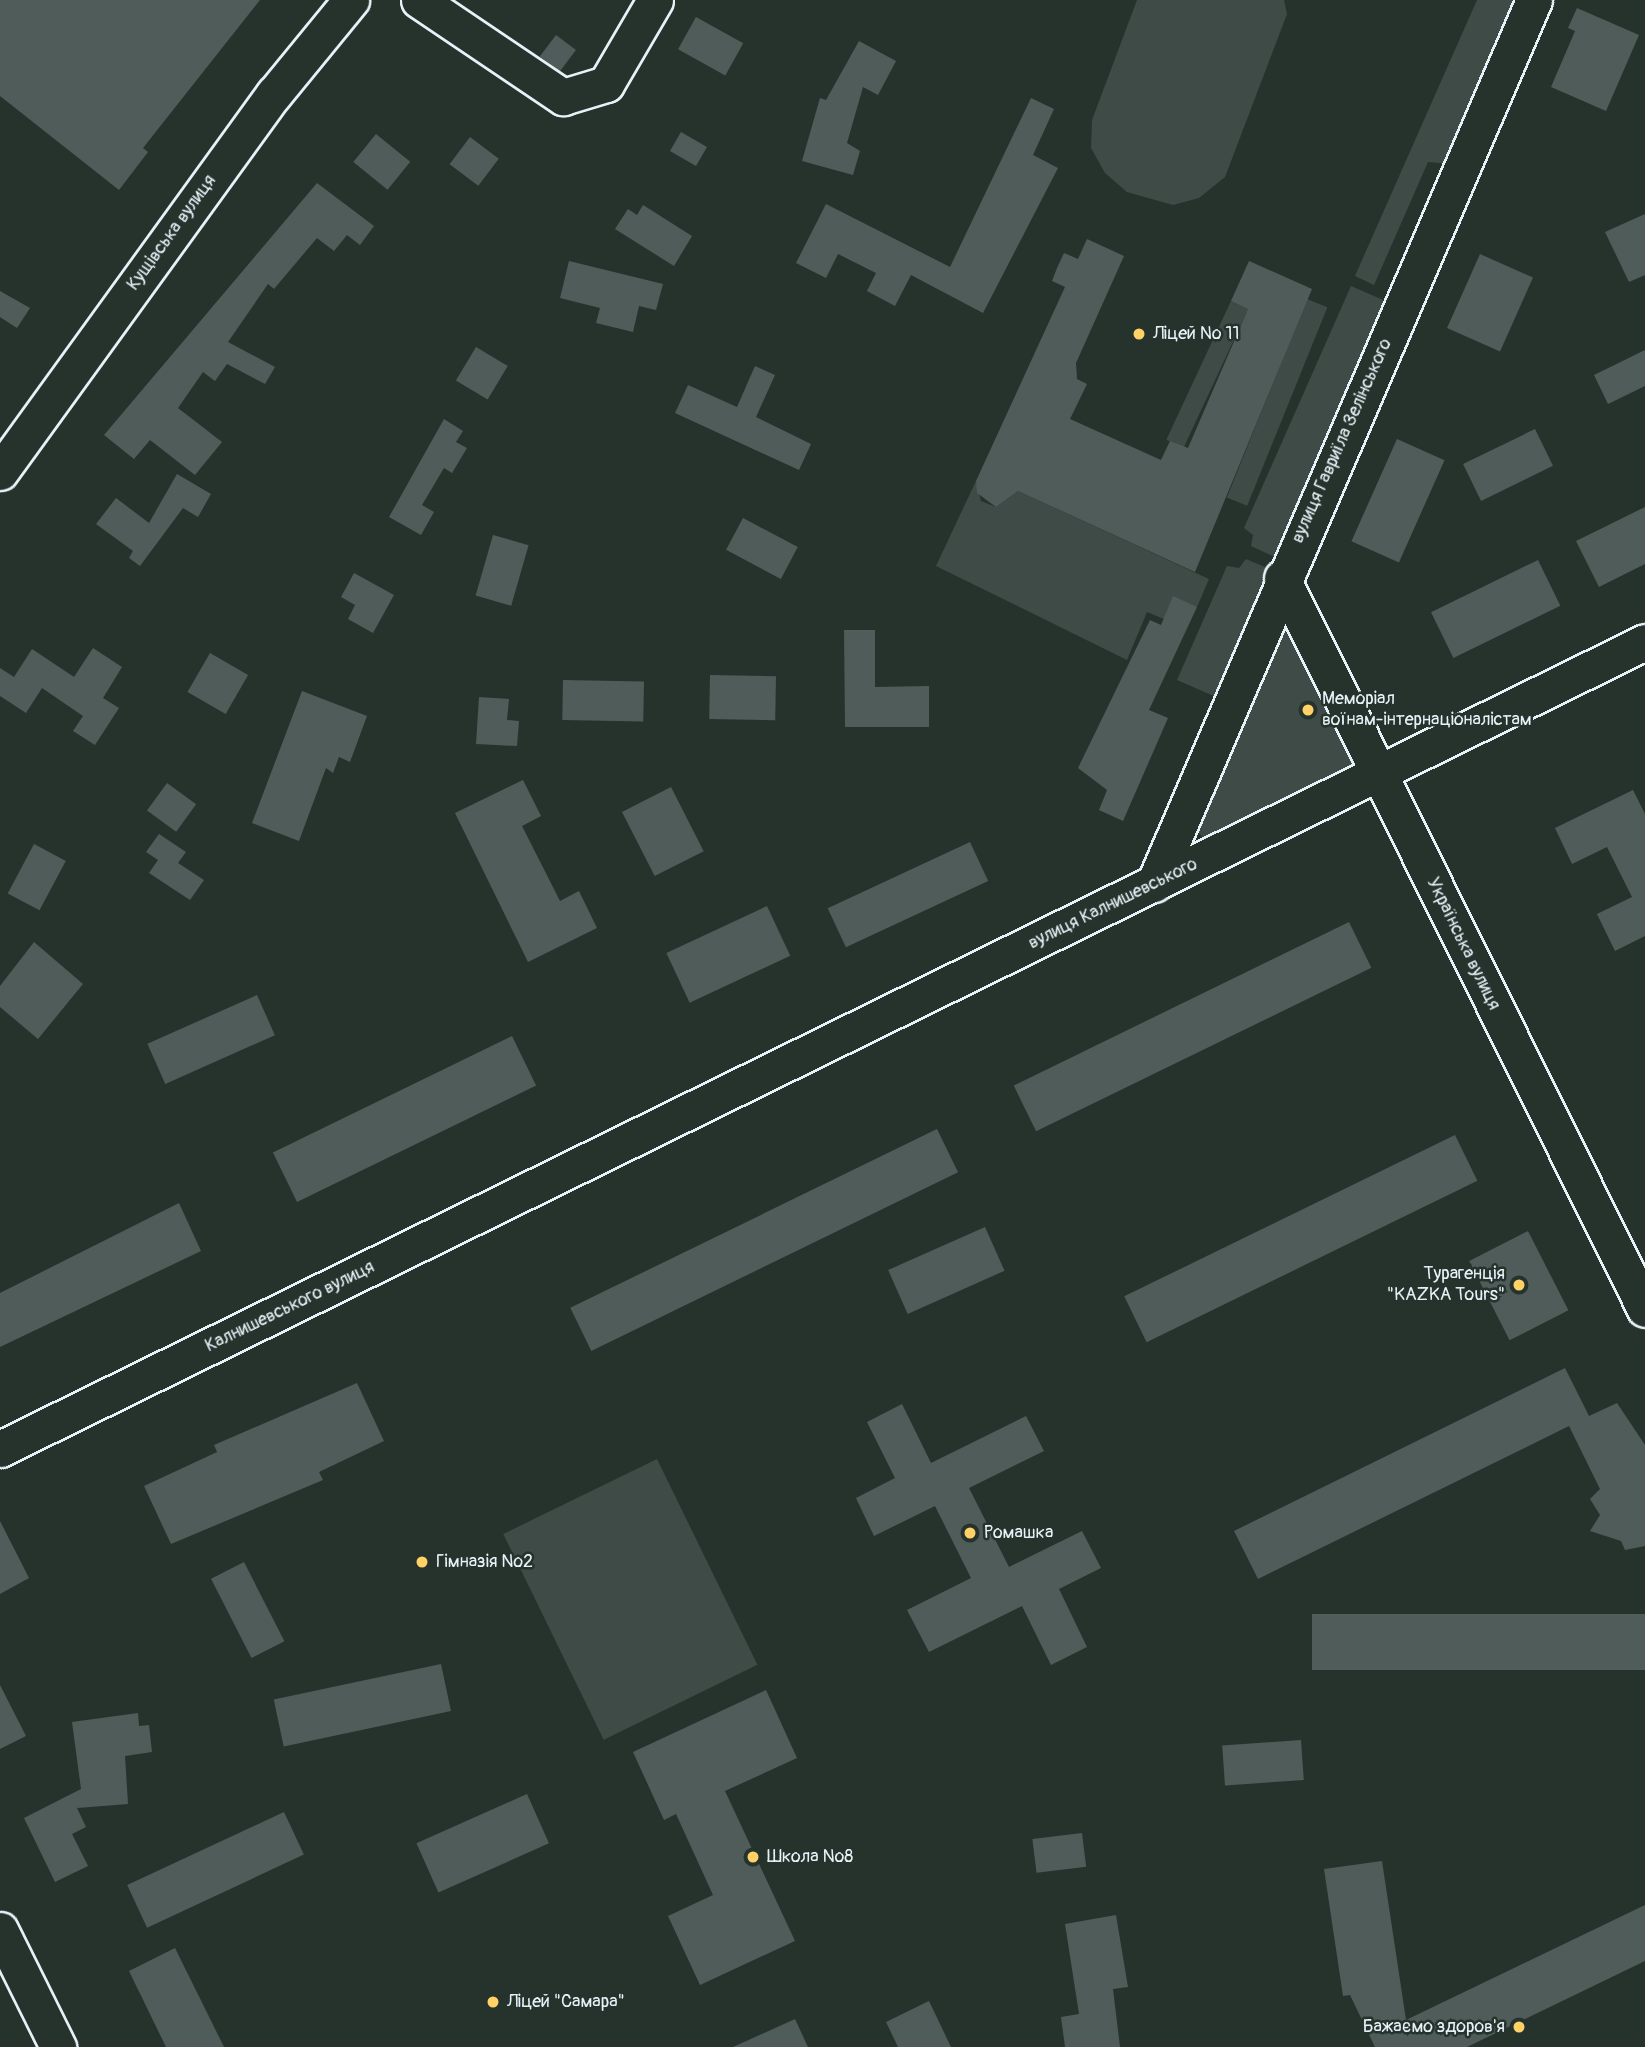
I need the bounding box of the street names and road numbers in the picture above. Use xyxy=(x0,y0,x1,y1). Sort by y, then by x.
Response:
street label: Кущівська вулиця xyxy=(123,171,221,295)
street label: вулиця Гавриїла Зелінського xyxy=(1287,335,1397,547)
street label: вулиця Калнишевського xyxy=(1025,854,1201,954)
street label: Українська вулиця xyxy=(1422,874,1504,1014)
street label: Калнишевського вулиця xyxy=(202,1257,378,1357)

